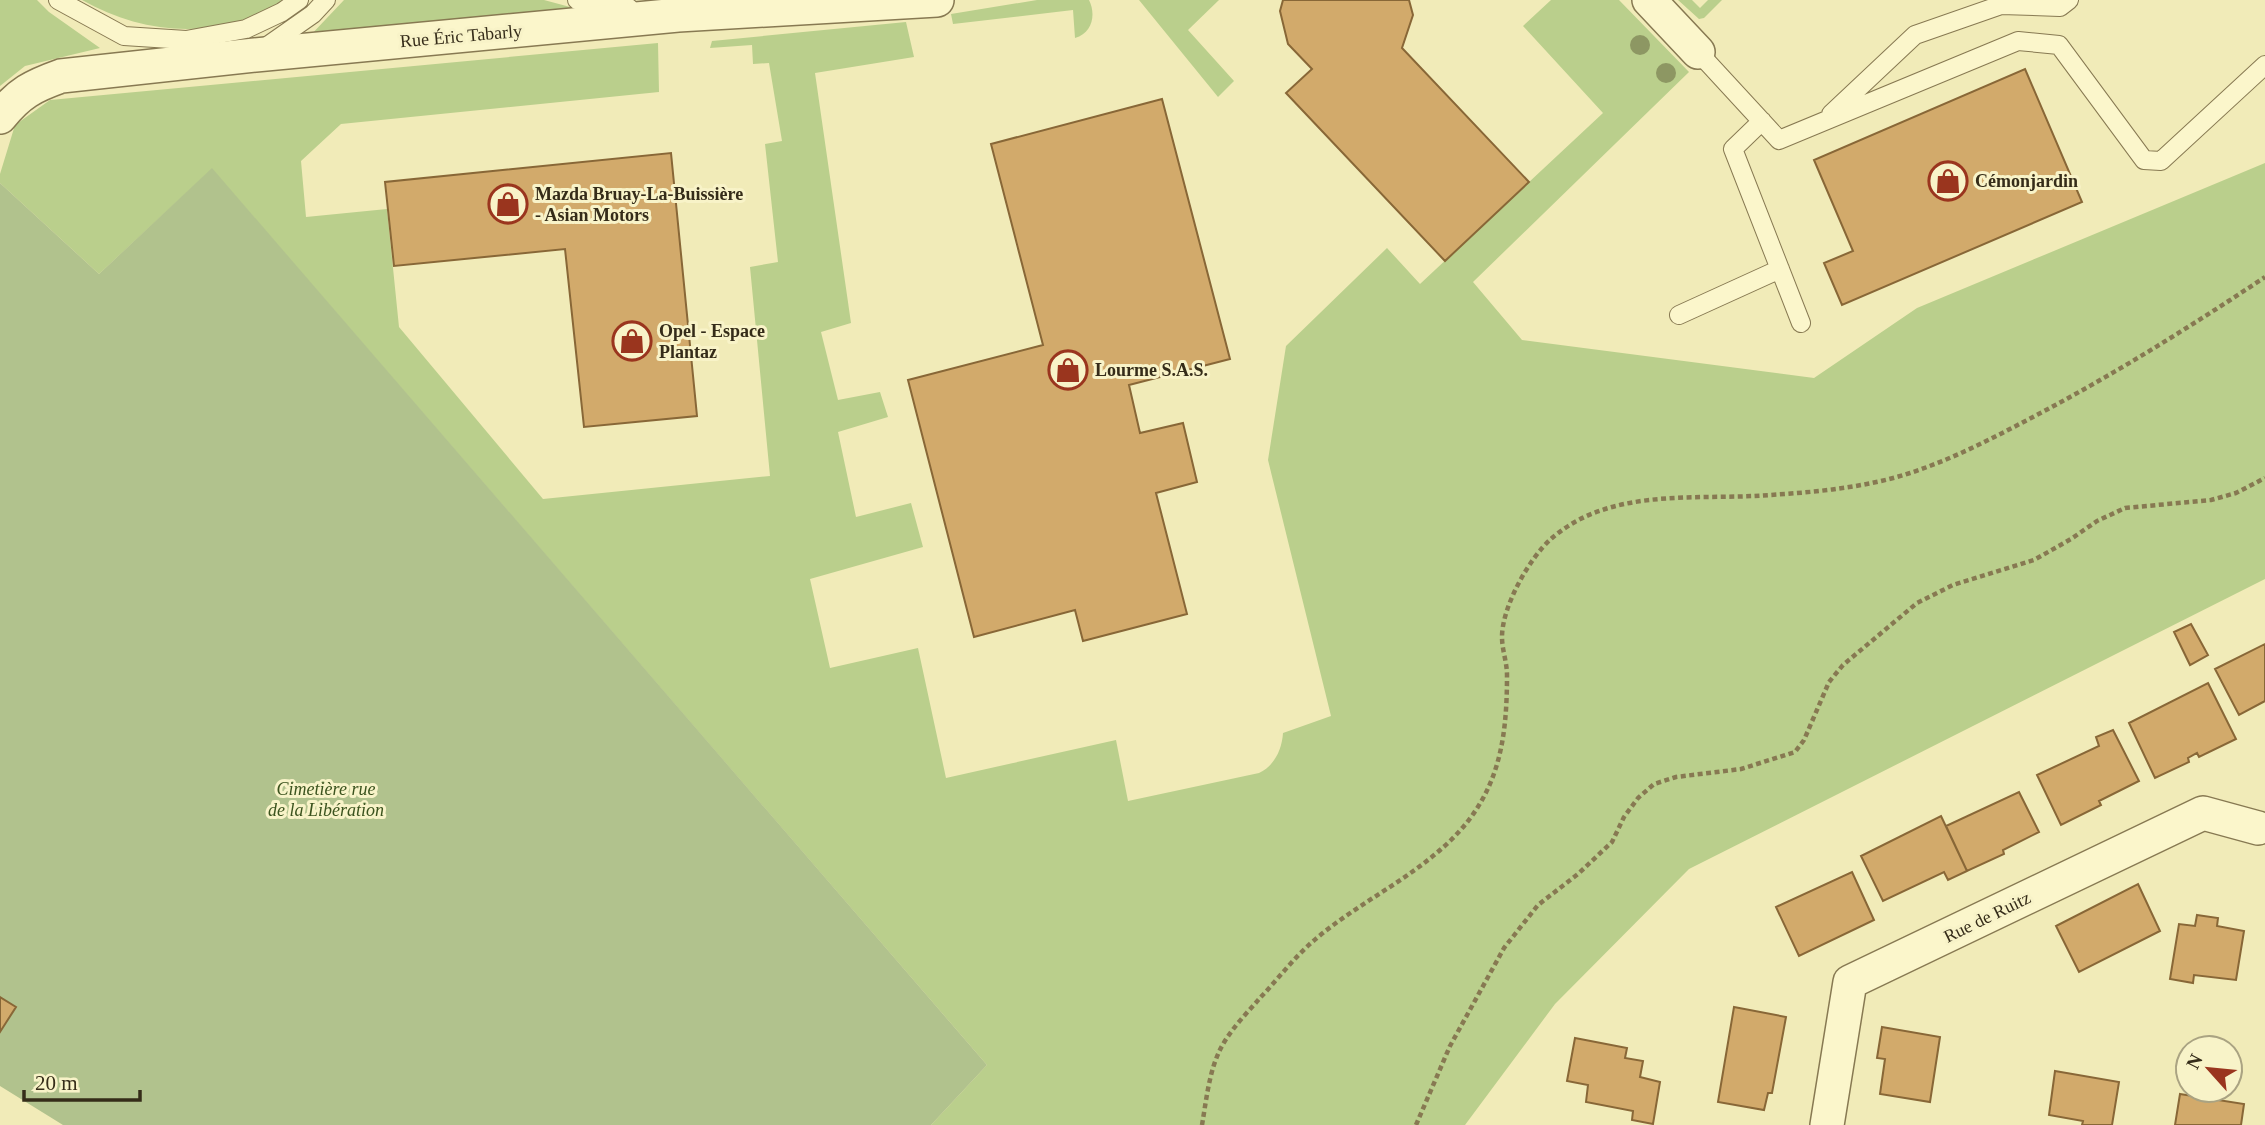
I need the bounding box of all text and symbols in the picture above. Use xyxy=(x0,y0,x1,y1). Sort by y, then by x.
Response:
street label: Rue Éric Tabarly xyxy=(399,20,523,51)
shop icon: Cémonjardin xyxy=(1927,160,1969,202)
place label: Cémonjardin xyxy=(1975,171,2078,191)
shop icon: Mazda Bruay-La-Buissière - Asian Motors xyxy=(487,183,529,225)
place label: Mazda Bruay-La-Buissière - Asian Motors xyxy=(535,184,743,225)
shop icon: Opel - Espace Plantaz xyxy=(611,320,653,362)
place label: Opel - Espace Plantaz xyxy=(659,321,765,362)
shop icon: Lourme S.A.S. xyxy=(1047,349,1089,391)
place label: Lourme S.A.S. xyxy=(1095,360,1208,380)
park label: Cimetière rue de la Libération xyxy=(268,779,384,820)
street label: Rue de Ruitz xyxy=(1940,887,2034,947)
north arrow xyxy=(2174,1034,2244,1104)
text: N xyxy=(2182,1050,2207,1072)
scale bar xyxy=(24,1058,140,1102)
text: 20 m xyxy=(35,1071,78,1095)

